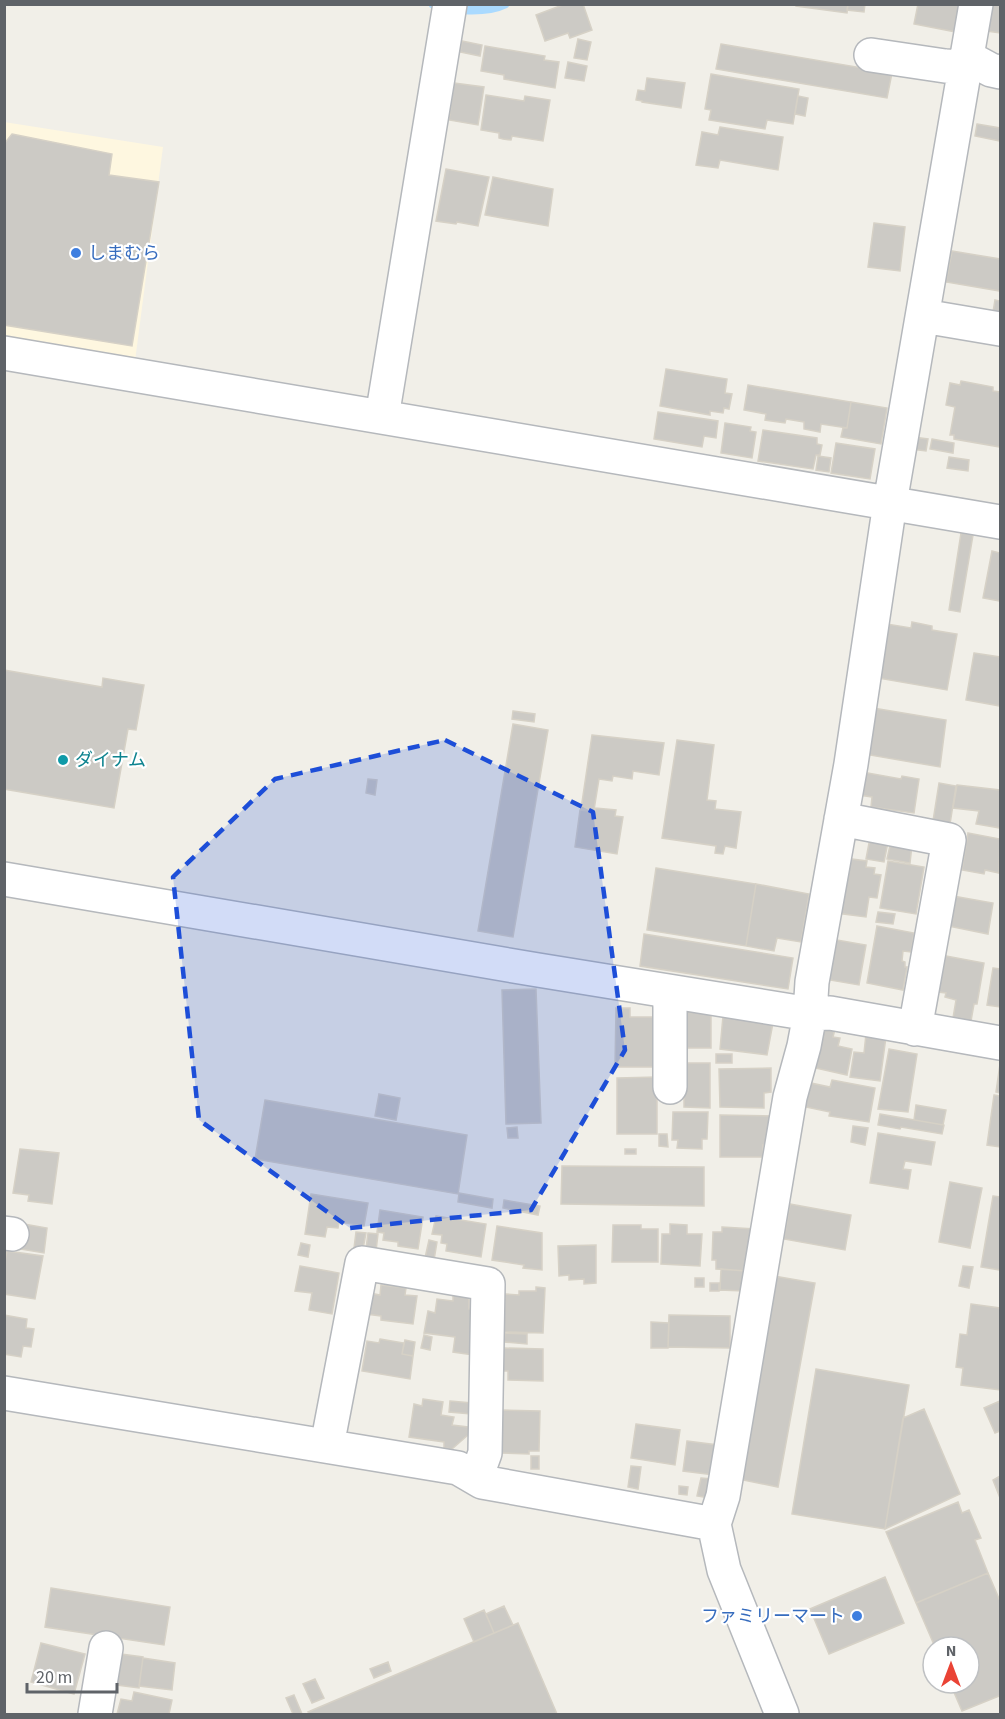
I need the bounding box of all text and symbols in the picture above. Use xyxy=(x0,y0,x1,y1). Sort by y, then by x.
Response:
place label: しまむら xyxy=(88,241,160,266)
marker: しまむら xyxy=(69,246,83,260)
place label: ダイナム xyxy=(75,748,146,773)
marker: ダイナム xyxy=(56,753,70,767)
place label: ファミリーマート xyxy=(701,1604,845,1629)
marker: ファミリーマート xyxy=(850,1609,864,1623)
north arrow xyxy=(921,1635,981,1695)
text: N xyxy=(946,1640,956,1662)
scale bar xyxy=(27,1656,117,1694)
text: 20 m xyxy=(36,1665,72,1690)

